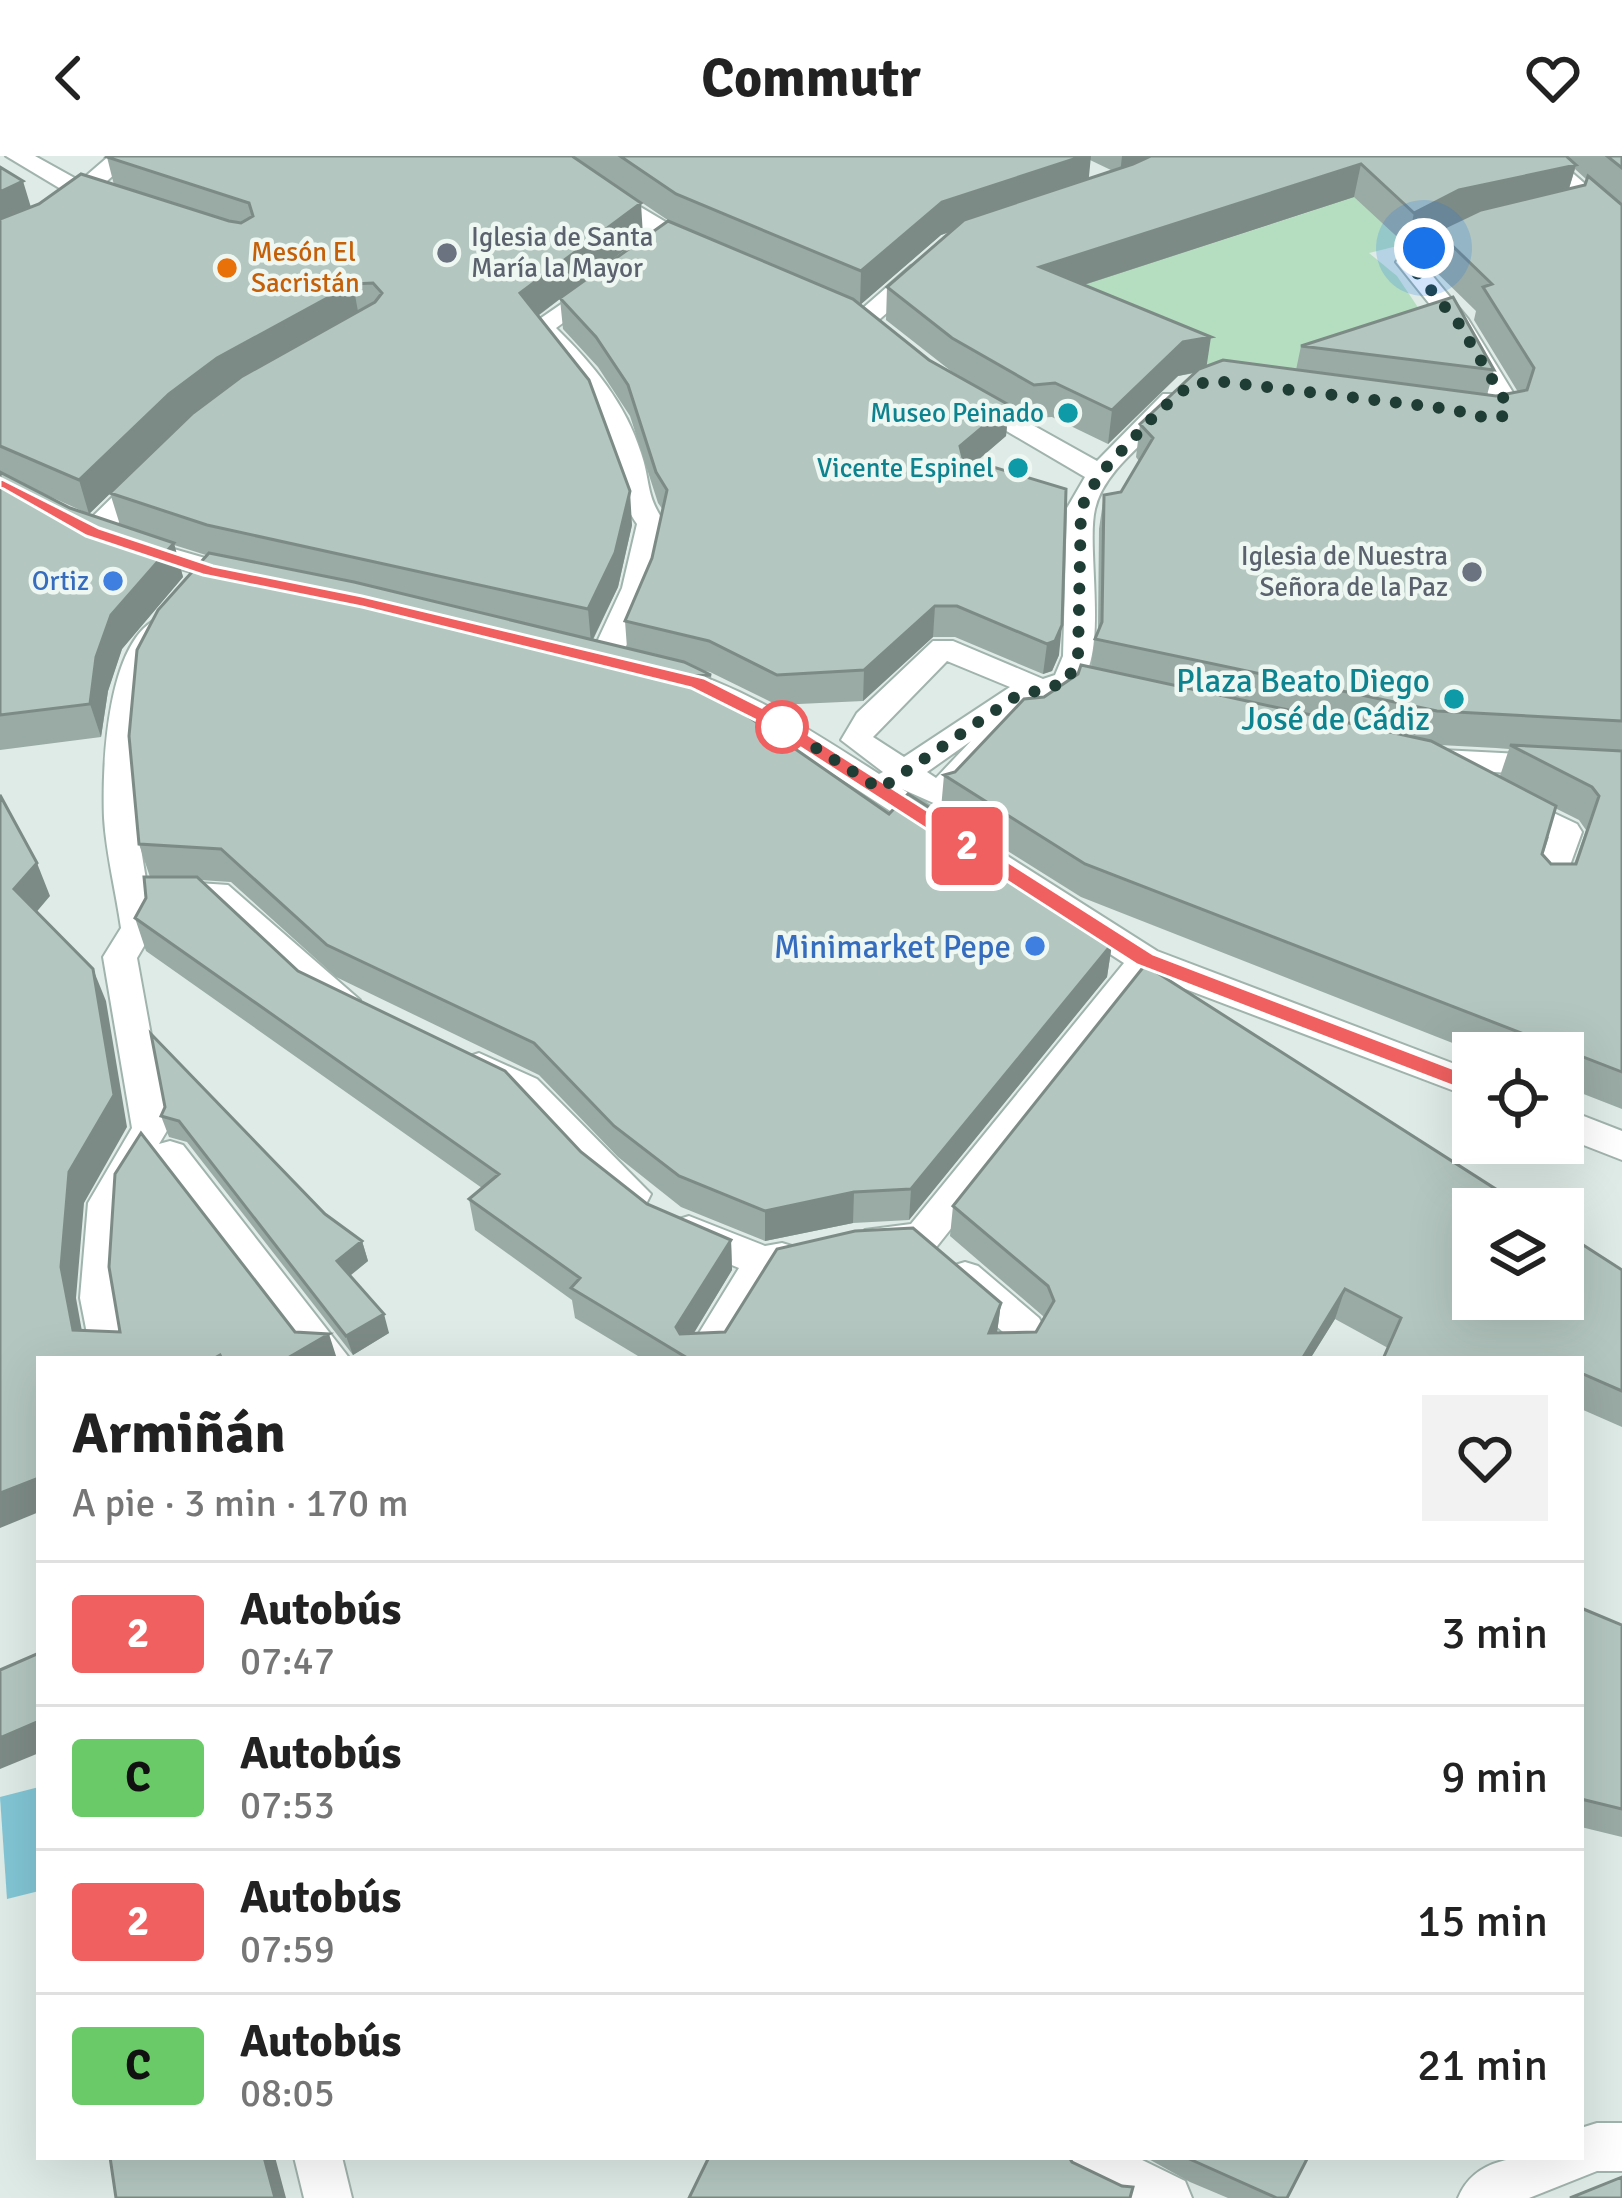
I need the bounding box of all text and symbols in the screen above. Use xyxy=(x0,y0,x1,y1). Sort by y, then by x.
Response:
icon: back xyxy=(36,45,102,111)
text: Commutr xyxy=(701,45,921,112)
icon: heart xyxy=(1520,45,1586,111)
your location xyxy=(1394,218,1454,278)
place label: Iglesia de Santa María la Mayor xyxy=(471,221,653,285)
place label: Mesón El Sacristán xyxy=(251,236,360,300)
marker: Iglesia de Santa María la Mayor xyxy=(434,240,460,266)
marker: Mesón El Sacristán xyxy=(214,255,240,281)
place label: Museo Peinado xyxy=(870,397,1044,430)
marker: Museo Peinado xyxy=(1055,400,1081,426)
place label: Vicente Espinel xyxy=(817,452,994,485)
marker: Vicente Espinel xyxy=(1005,455,1031,481)
place label: Iglesia de Nuestra Señora de la Paz xyxy=(1241,540,1448,604)
marker: Iglesia de Nuestra Señora de la Paz xyxy=(1459,559,1485,585)
place label: Ortiz xyxy=(32,565,89,598)
marker: Ortiz xyxy=(100,568,126,594)
place label: Plaza Beato Diego José de Cádiz xyxy=(1176,661,1430,740)
marker: Plaza Beato Diego José de Cádiz xyxy=(1441,686,1467,712)
unlabelled marker xyxy=(757,702,807,752)
line badge: 2 xyxy=(928,807,1006,885)
text: 2 xyxy=(956,820,978,871)
place label: Minimarket Pepe xyxy=(774,927,1011,968)
marker: Minimarket Pepe xyxy=(1022,933,1048,959)
map controls xyxy=(1452,1032,1584,1320)
button: locate xyxy=(1452,1032,1584,1164)
button: layers xyxy=(1452,1188,1584,1320)
button: heart xyxy=(1422,1395,1548,1521)
text: Armiñán xyxy=(72,1398,286,1469)
text: A pie · 3 min · 170 m xyxy=(72,1479,409,1527)
text: Autobús xyxy=(240,1582,401,1637)
text: 3 min xyxy=(1441,1606,1548,1661)
text: 2 xyxy=(127,1608,149,1659)
text: 07:47 xyxy=(240,1637,335,1685)
text: Autobús xyxy=(240,1726,401,1781)
text: 9 min xyxy=(1441,1750,1548,1805)
text: C xyxy=(125,1752,151,1803)
text: 07:53 xyxy=(240,1781,335,1829)
text: Autobús xyxy=(240,1870,401,1925)
text: 15 min xyxy=(1417,1894,1548,1949)
text: 2 xyxy=(127,1896,149,1947)
text: 07:59 xyxy=(240,1925,335,1973)
text: Autobús xyxy=(240,2014,401,2069)
text: 21 min xyxy=(1417,2038,1548,2093)
text: C xyxy=(125,2040,151,2091)
text: 08:05 xyxy=(240,2069,335,2117)

